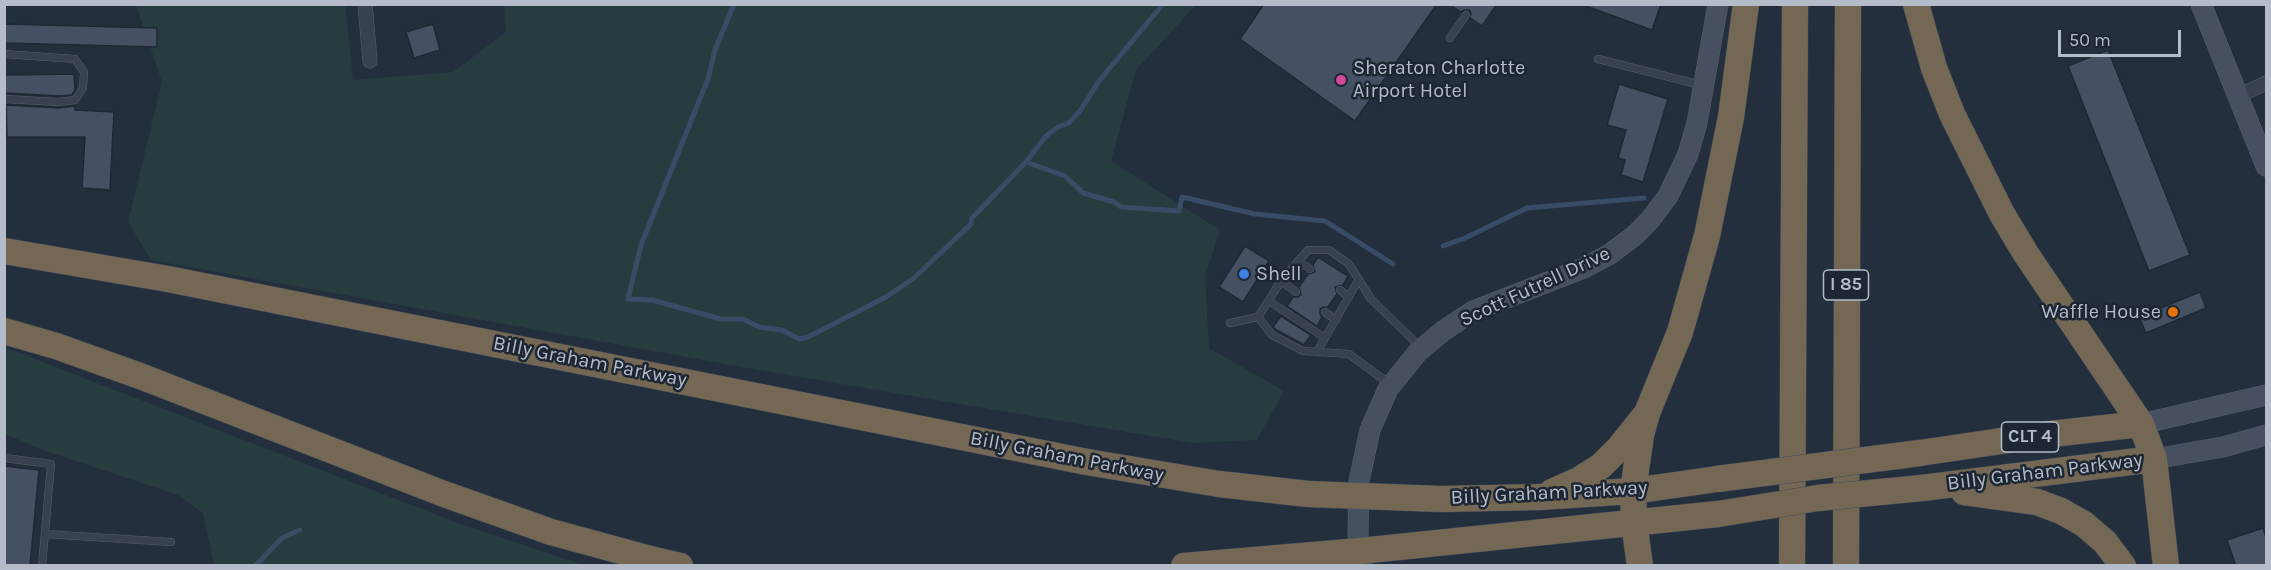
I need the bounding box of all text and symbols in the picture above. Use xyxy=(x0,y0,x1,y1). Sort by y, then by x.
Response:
scale bar xyxy=(2061,18,2184,56)
text: 50 m xyxy=(2069,29,2111,51)
place label: Sheraton Charlotte Airport Hotel xyxy=(1353,56,1525,103)
marker: Sheraton Charlotte Airport Hotel xyxy=(1334,73,1348,87)
street label: Scott Futrell Drive xyxy=(1456,242,1614,332)
place label: Shell xyxy=(1256,262,1302,286)
marker: Shell xyxy=(1237,267,1251,281)
road number: I 85 xyxy=(1824,270,1868,300)
place label: Waffle House xyxy=(2041,300,2161,324)
marker: Waffle House xyxy=(2166,305,2180,319)
street label: Billy Graham Parkway xyxy=(491,331,689,393)
road number: CLT 4 xyxy=(2002,422,2058,452)
street label: Billy Graham Parkway xyxy=(968,426,1166,488)
street label: Billy Graham Parkway xyxy=(1946,448,2144,496)
street label: Billy Graham Parkway xyxy=(1450,476,1648,510)

